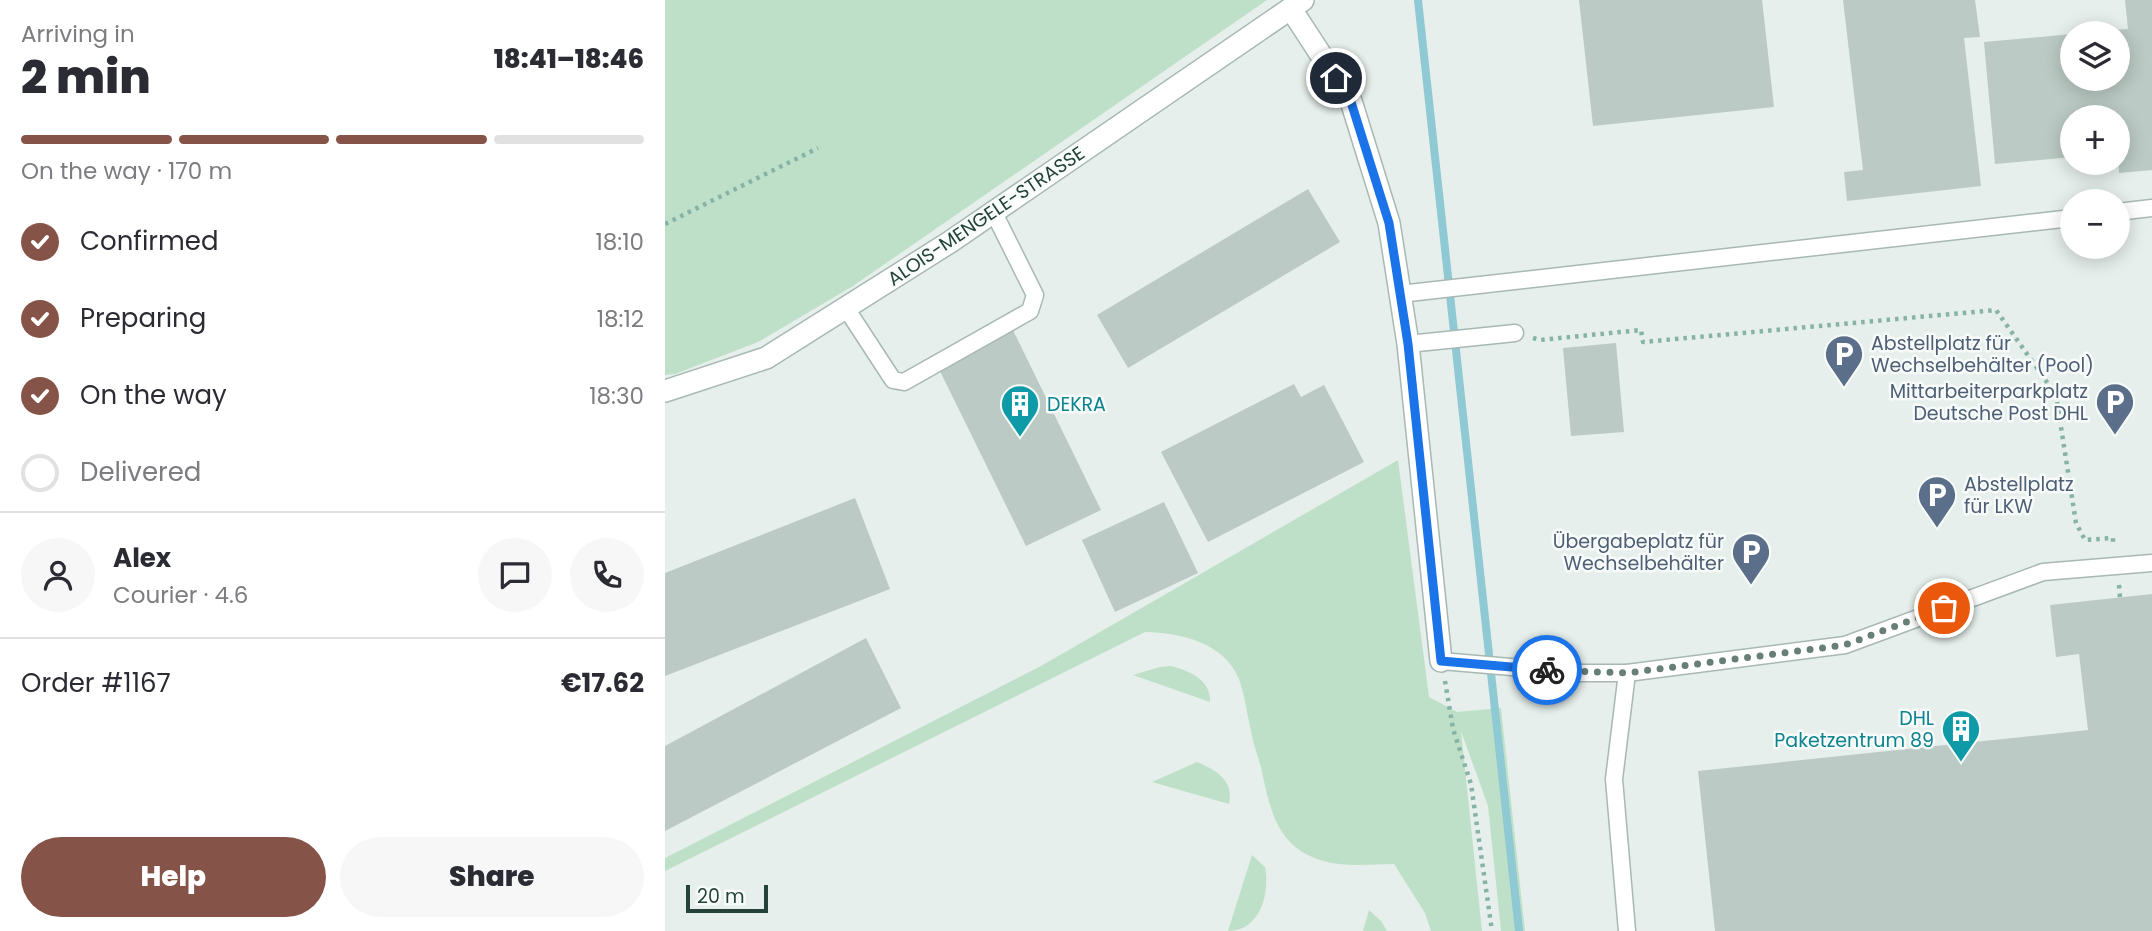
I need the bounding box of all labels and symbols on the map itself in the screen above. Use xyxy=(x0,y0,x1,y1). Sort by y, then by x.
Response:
pin xyxy=(1306,48,1366,108)
street label: ALOIS-MENGELE-STRASSE xyxy=(882,140,1090,292)
place label: Abstellplatz für Wechselbehälter (Pool) xyxy=(1871,330,2094,379)
parking icon: Abstellplatz für Wechselbehälter (Pool) xyxy=(1823,333,1865,388)
place label: Mittarbeiterparkplatz Deutsche Post DHL xyxy=(1890,378,2088,427)
parking icon: Mittarbeiterparkplatz Deutsche Post DHL xyxy=(2094,381,2136,436)
building icon: DEKRA xyxy=(999,383,1041,438)
place label: DEKRA xyxy=(1047,391,1106,418)
place label: Abstellplatz für LKW xyxy=(1964,471,2074,520)
parking icon: Abstellplatz für LKW xyxy=(1916,474,1958,529)
place label: Übergabeplatz für Wechselbehälter xyxy=(1553,528,1724,577)
parking icon: Übergabeplatz für Wechselbehälter xyxy=(1730,531,1772,586)
pin xyxy=(1914,578,1974,638)
courier xyxy=(1512,635,1582,705)
place label: DHL Paketzentrum 89 xyxy=(1774,705,1934,754)
building icon: DHL Paketzentrum 89 xyxy=(1940,708,1982,763)
scale bar xyxy=(686,882,768,914)

